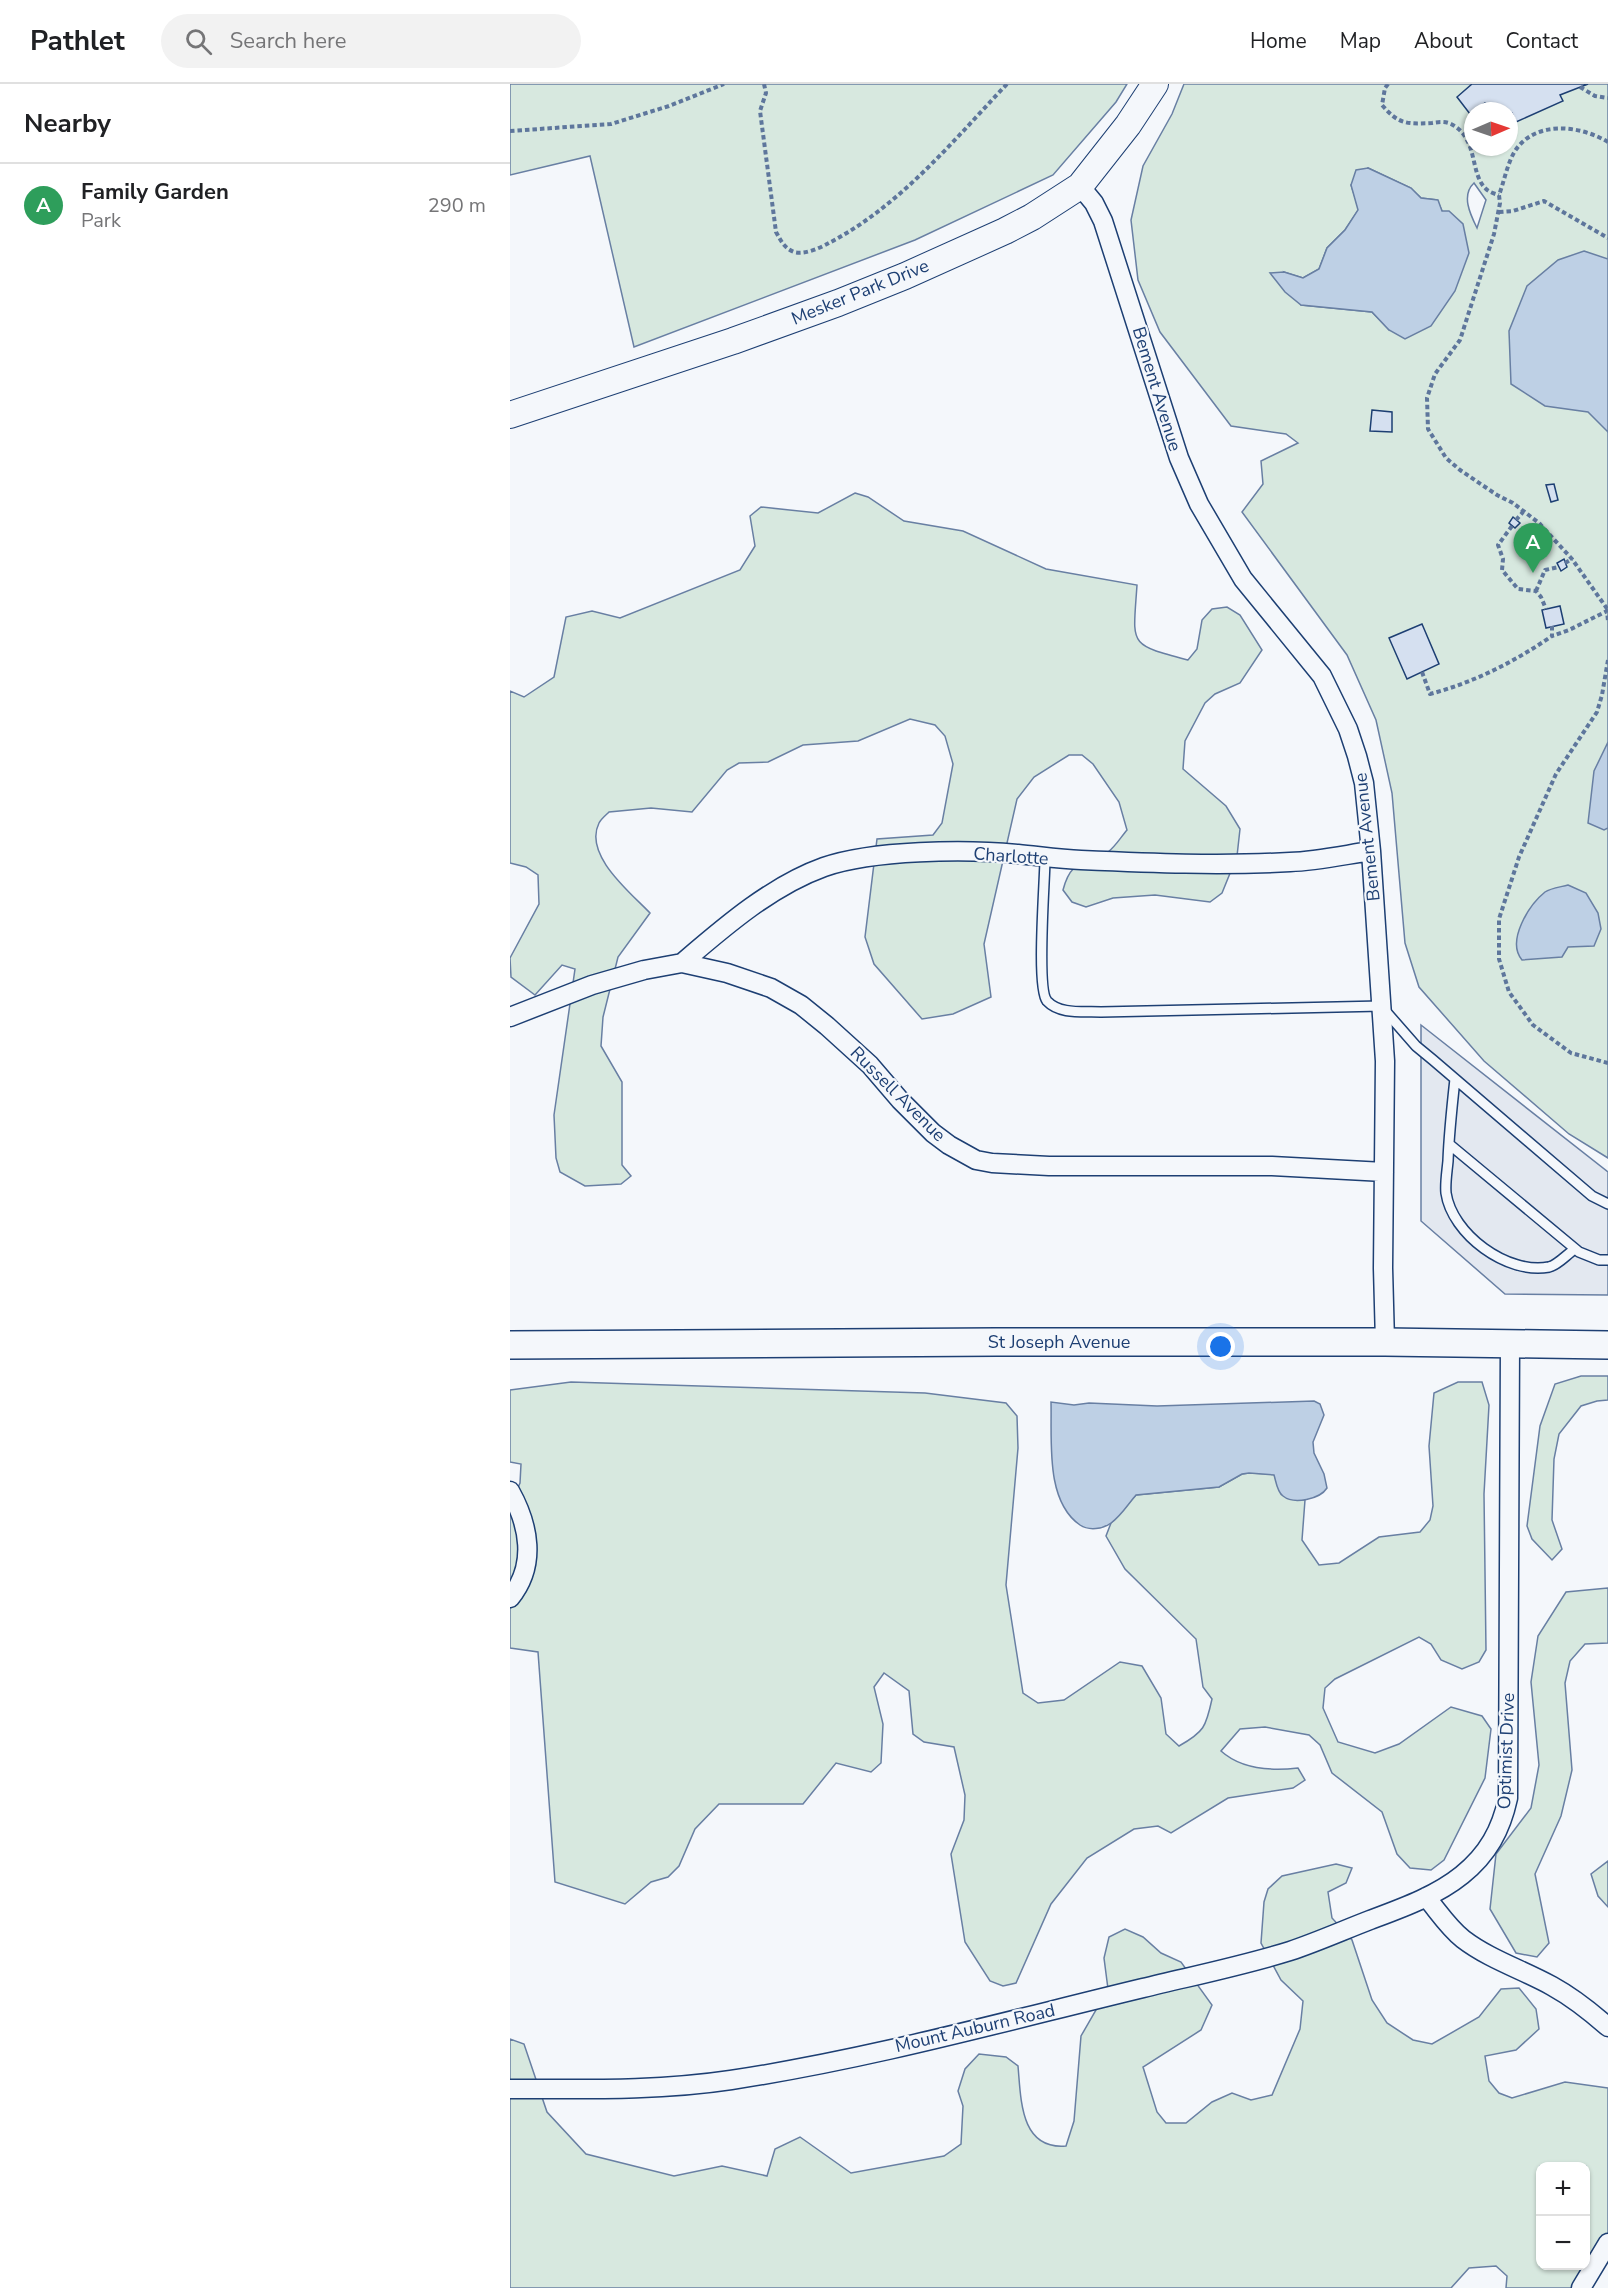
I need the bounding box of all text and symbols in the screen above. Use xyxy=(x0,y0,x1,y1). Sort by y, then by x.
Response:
search box xyxy=(161,14,581,68)
text: Pathlet xyxy=(30,22,125,60)
icon: search xyxy=(182,25,215,58)
text: Search here xyxy=(230,26,346,56)
text: Home xyxy=(1250,27,1307,55)
text: Map xyxy=(1340,27,1381,55)
text: About xyxy=(1414,27,1472,55)
text: Contact xyxy=(1505,27,1578,55)
north arrow xyxy=(1464,102,1518,156)
text: Nearby xyxy=(24,106,111,141)
text: Family Garden xyxy=(81,177,229,207)
text: A xyxy=(36,192,51,219)
text: 290 m xyxy=(428,192,486,219)
text: Park xyxy=(81,207,121,234)
street label: Mesker Park Drive xyxy=(788,253,932,331)
street label: Bement Avenue xyxy=(1127,324,1187,454)
pin: A xyxy=(1514,524,1552,573)
street label: Bement Avenue xyxy=(1348,772,1386,902)
street label: Charlotte xyxy=(973,841,1049,871)
street label: Russell Avenue xyxy=(845,1041,951,1147)
street label: St Joseph Avenue xyxy=(988,1330,1130,1354)
your location xyxy=(1206,1332,1235,1361)
street label: Optimist Drive xyxy=(1492,1692,1520,1810)
street label: Mount Auburn Road xyxy=(893,1998,1057,2058)
map controls xyxy=(1536,2162,1590,2270)
button: + xyxy=(1536,2162,1590,2216)
button: − xyxy=(1536,2216,1590,2270)

